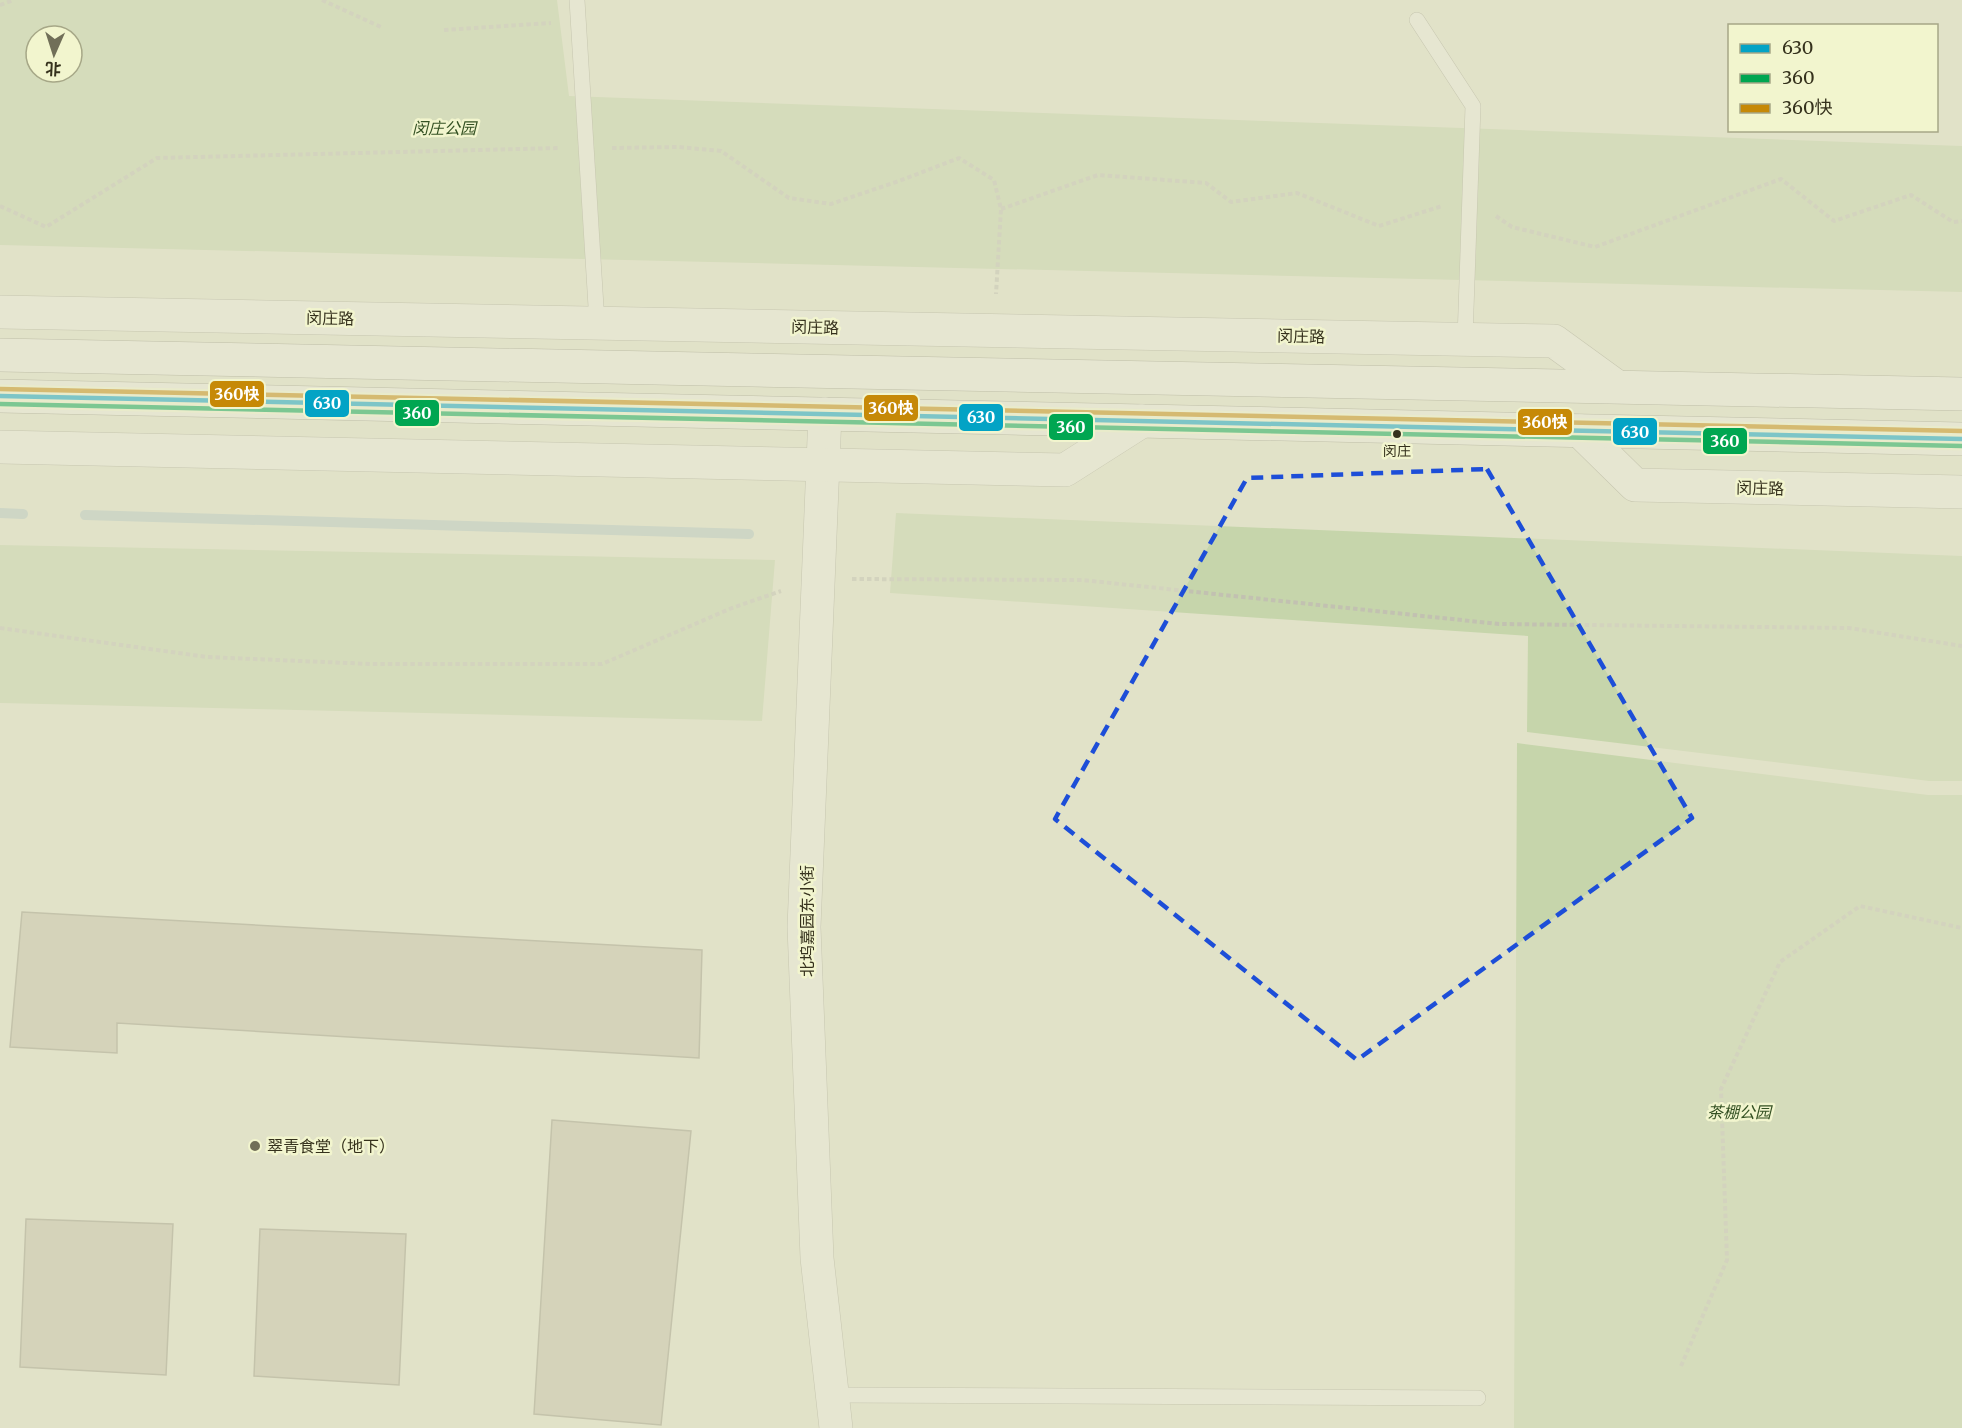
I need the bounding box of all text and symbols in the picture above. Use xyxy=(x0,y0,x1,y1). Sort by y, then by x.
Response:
north arrow xyxy=(24,24,84,84)
legend xyxy=(1728,24,1938,132)
text: 630 xyxy=(1782,36,1813,59)
text: 北 xyxy=(45,59,62,79)
text: 360 xyxy=(1782,66,1815,89)
text: 360快 xyxy=(1782,96,1833,119)
park label: 闵庄公园 xyxy=(412,118,478,138)
street label: 闵庄路 xyxy=(306,308,354,328)
street label: 闵庄路 xyxy=(791,317,839,337)
street label: 闵庄路 xyxy=(1277,326,1325,346)
line badge: 360快 xyxy=(209,380,265,408)
text: 360快 xyxy=(214,384,260,404)
line badge: 630 xyxy=(304,389,350,418)
text: 630 xyxy=(313,393,341,413)
line badge: 360快 xyxy=(863,394,919,422)
text: 360快 xyxy=(868,398,914,418)
line badge: 360 xyxy=(394,399,440,427)
text: 360 xyxy=(402,403,432,423)
line badge: 630 xyxy=(958,403,1004,432)
text: 630 xyxy=(967,407,995,427)
line badge: 360快 xyxy=(1517,408,1573,436)
text: 360快 xyxy=(1522,412,1568,432)
line badge: 360 xyxy=(1048,413,1094,441)
text: 360 xyxy=(1056,417,1086,437)
line badge: 630 xyxy=(1612,417,1658,446)
text: 630 xyxy=(1621,422,1649,442)
line badge: 360 xyxy=(1702,427,1748,455)
marker: 闵庄 xyxy=(1391,428,1403,440)
text: 360 xyxy=(1710,431,1740,451)
place label: 闵庄 xyxy=(1383,442,1411,460)
street label: 闵庄路 xyxy=(1736,478,1784,498)
street label: 北坞嘉园东小街 xyxy=(797,865,817,977)
park label: 茶棚公园 xyxy=(1707,1102,1773,1122)
place label: 翠青食堂（地下） xyxy=(267,1136,395,1156)
marker: 翠青食堂（地下） xyxy=(248,1139,262,1153)

